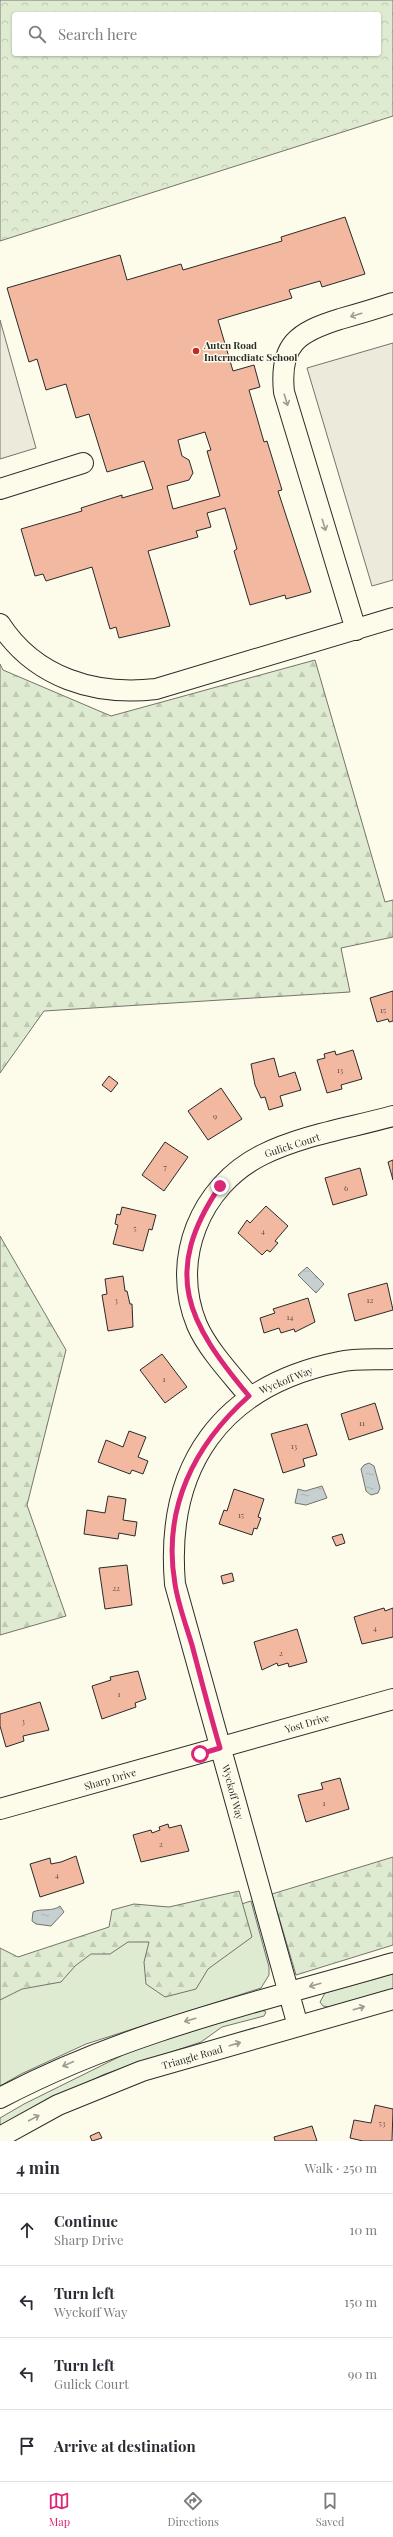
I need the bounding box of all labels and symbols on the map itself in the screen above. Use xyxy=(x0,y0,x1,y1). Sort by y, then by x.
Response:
one-way arrow xyxy=(349,312,362,319)
place label: Auten Road Intermediate School xyxy=(203,338,297,364)
marker: Auten Road Intermediate School xyxy=(191,346,201,356)
one-way arrow xyxy=(283,394,290,407)
one-way arrow xyxy=(321,518,328,531)
house number: 15 xyxy=(380,1004,386,1015)
house number: 13 xyxy=(337,1064,344,1075)
house number: 9 xyxy=(213,1110,217,1121)
street label: Gulick Court xyxy=(262,1129,322,1161)
house number: 7 xyxy=(163,1161,167,1172)
route end xyxy=(211,1177,229,1195)
house number: 6 xyxy=(344,1182,348,1193)
house number: 5 xyxy=(133,1222,137,1233)
house number: 4 xyxy=(261,1225,265,1236)
house number: 3 xyxy=(114,1294,118,1305)
house number: 12 xyxy=(367,1294,374,1305)
house number: 14 xyxy=(287,1311,293,1322)
street label: Wyckoff Way xyxy=(256,1363,315,1397)
house number: 1 xyxy=(163,1373,166,1384)
house number: 11 xyxy=(359,1417,365,1428)
house number: 13 xyxy=(291,1440,298,1451)
house number: 15 xyxy=(238,1509,244,1520)
house number: 22 xyxy=(112,1582,120,1593)
house number: 4 xyxy=(373,1622,377,1633)
house number: 2 xyxy=(279,1647,283,1658)
house number: 1 xyxy=(118,1688,121,1699)
street label: Yost Drive xyxy=(282,1710,331,1736)
house number: 3 xyxy=(21,1715,25,1726)
route start xyxy=(191,1745,209,1763)
street label: Wyckoff Way xyxy=(219,1762,247,1821)
street label: Sharp Drive xyxy=(82,1765,138,1793)
house number: 1 xyxy=(323,1797,326,1808)
house number: 2 xyxy=(159,1838,163,1849)
house number: 4 xyxy=(55,1869,59,1880)
one-way arrow xyxy=(309,1982,322,1989)
one-way arrow xyxy=(353,2004,366,2011)
one-way arrow xyxy=(184,2017,197,2025)
one-way arrow xyxy=(228,2040,241,2047)
street label: Triangle Road xyxy=(160,2042,224,2072)
one-way arrow xyxy=(62,2061,74,2068)
one-way arrow xyxy=(28,2113,40,2121)
house number: 53 xyxy=(379,2117,386,2128)

